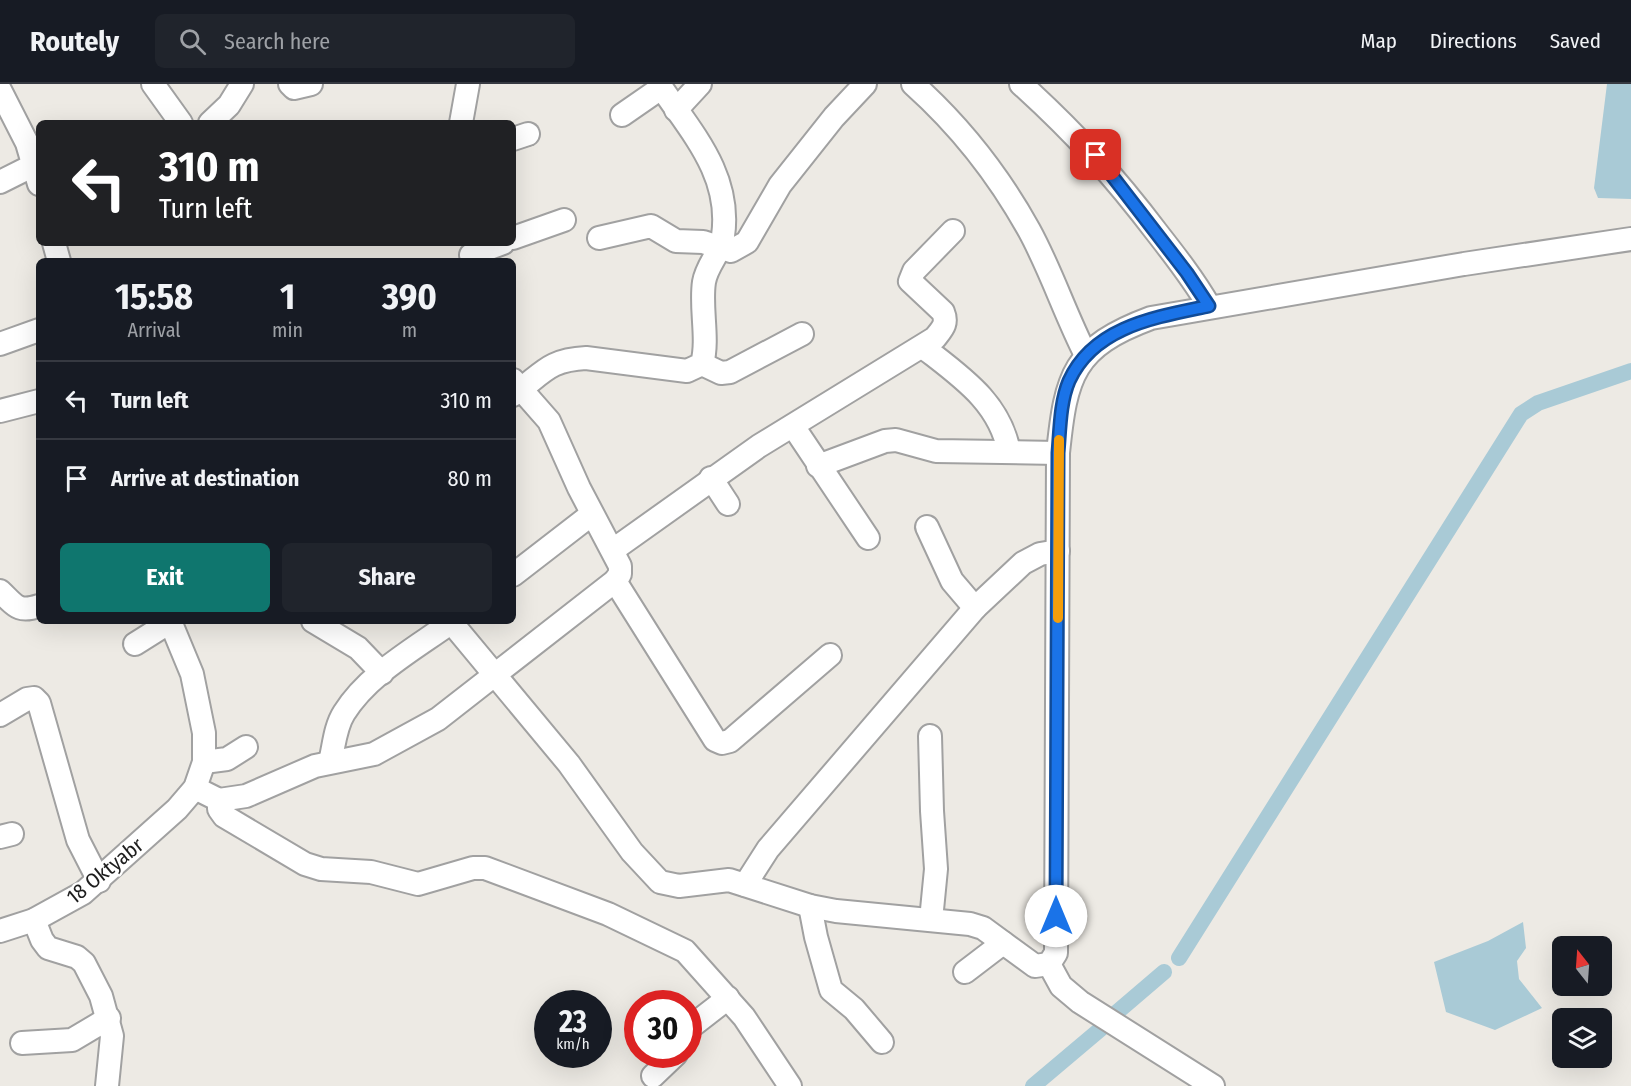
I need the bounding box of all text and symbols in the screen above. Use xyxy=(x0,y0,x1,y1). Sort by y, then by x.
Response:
search box xyxy=(155,14,575,68)
text: Routely xyxy=(30,25,119,58)
icon: search xyxy=(176,25,209,58)
text: Search here xyxy=(224,28,330,55)
text: Map xyxy=(1360,28,1397,54)
text: Directions xyxy=(1430,28,1517,54)
text: Saved xyxy=(1550,28,1601,54)
pin xyxy=(1070,129,1121,180)
icon: arrive xyxy=(1079,138,1112,171)
text: 310 m xyxy=(159,142,260,192)
icon: left xyxy=(60,144,138,222)
text: Turn left xyxy=(159,193,252,225)
text: 15:58 xyxy=(115,275,193,319)
text: 1 xyxy=(280,275,295,319)
text: 390 xyxy=(382,275,437,319)
text: Arrival xyxy=(128,318,181,342)
text: min xyxy=(272,318,303,342)
text: m xyxy=(402,318,417,342)
icon: left xyxy=(60,384,93,417)
text: Turn left xyxy=(111,387,189,414)
text: 310 m xyxy=(440,387,492,414)
icon: arrive xyxy=(60,462,93,495)
text: Arrive at destination xyxy=(111,465,299,492)
text: 80 m xyxy=(447,465,492,492)
button: Exit xyxy=(60,543,270,612)
button: Share xyxy=(282,543,492,612)
street label: 18 Oktyabr xyxy=(61,832,149,910)
position arrow xyxy=(1024,884,1088,948)
north arrow xyxy=(1552,936,1612,996)
map controls xyxy=(1552,936,1612,1068)
speed limit sign: 30 xyxy=(624,990,702,1068)
text: 23 xyxy=(559,1004,587,1040)
button: layers xyxy=(1552,1008,1612,1068)
text: km/h xyxy=(556,1035,590,1053)

